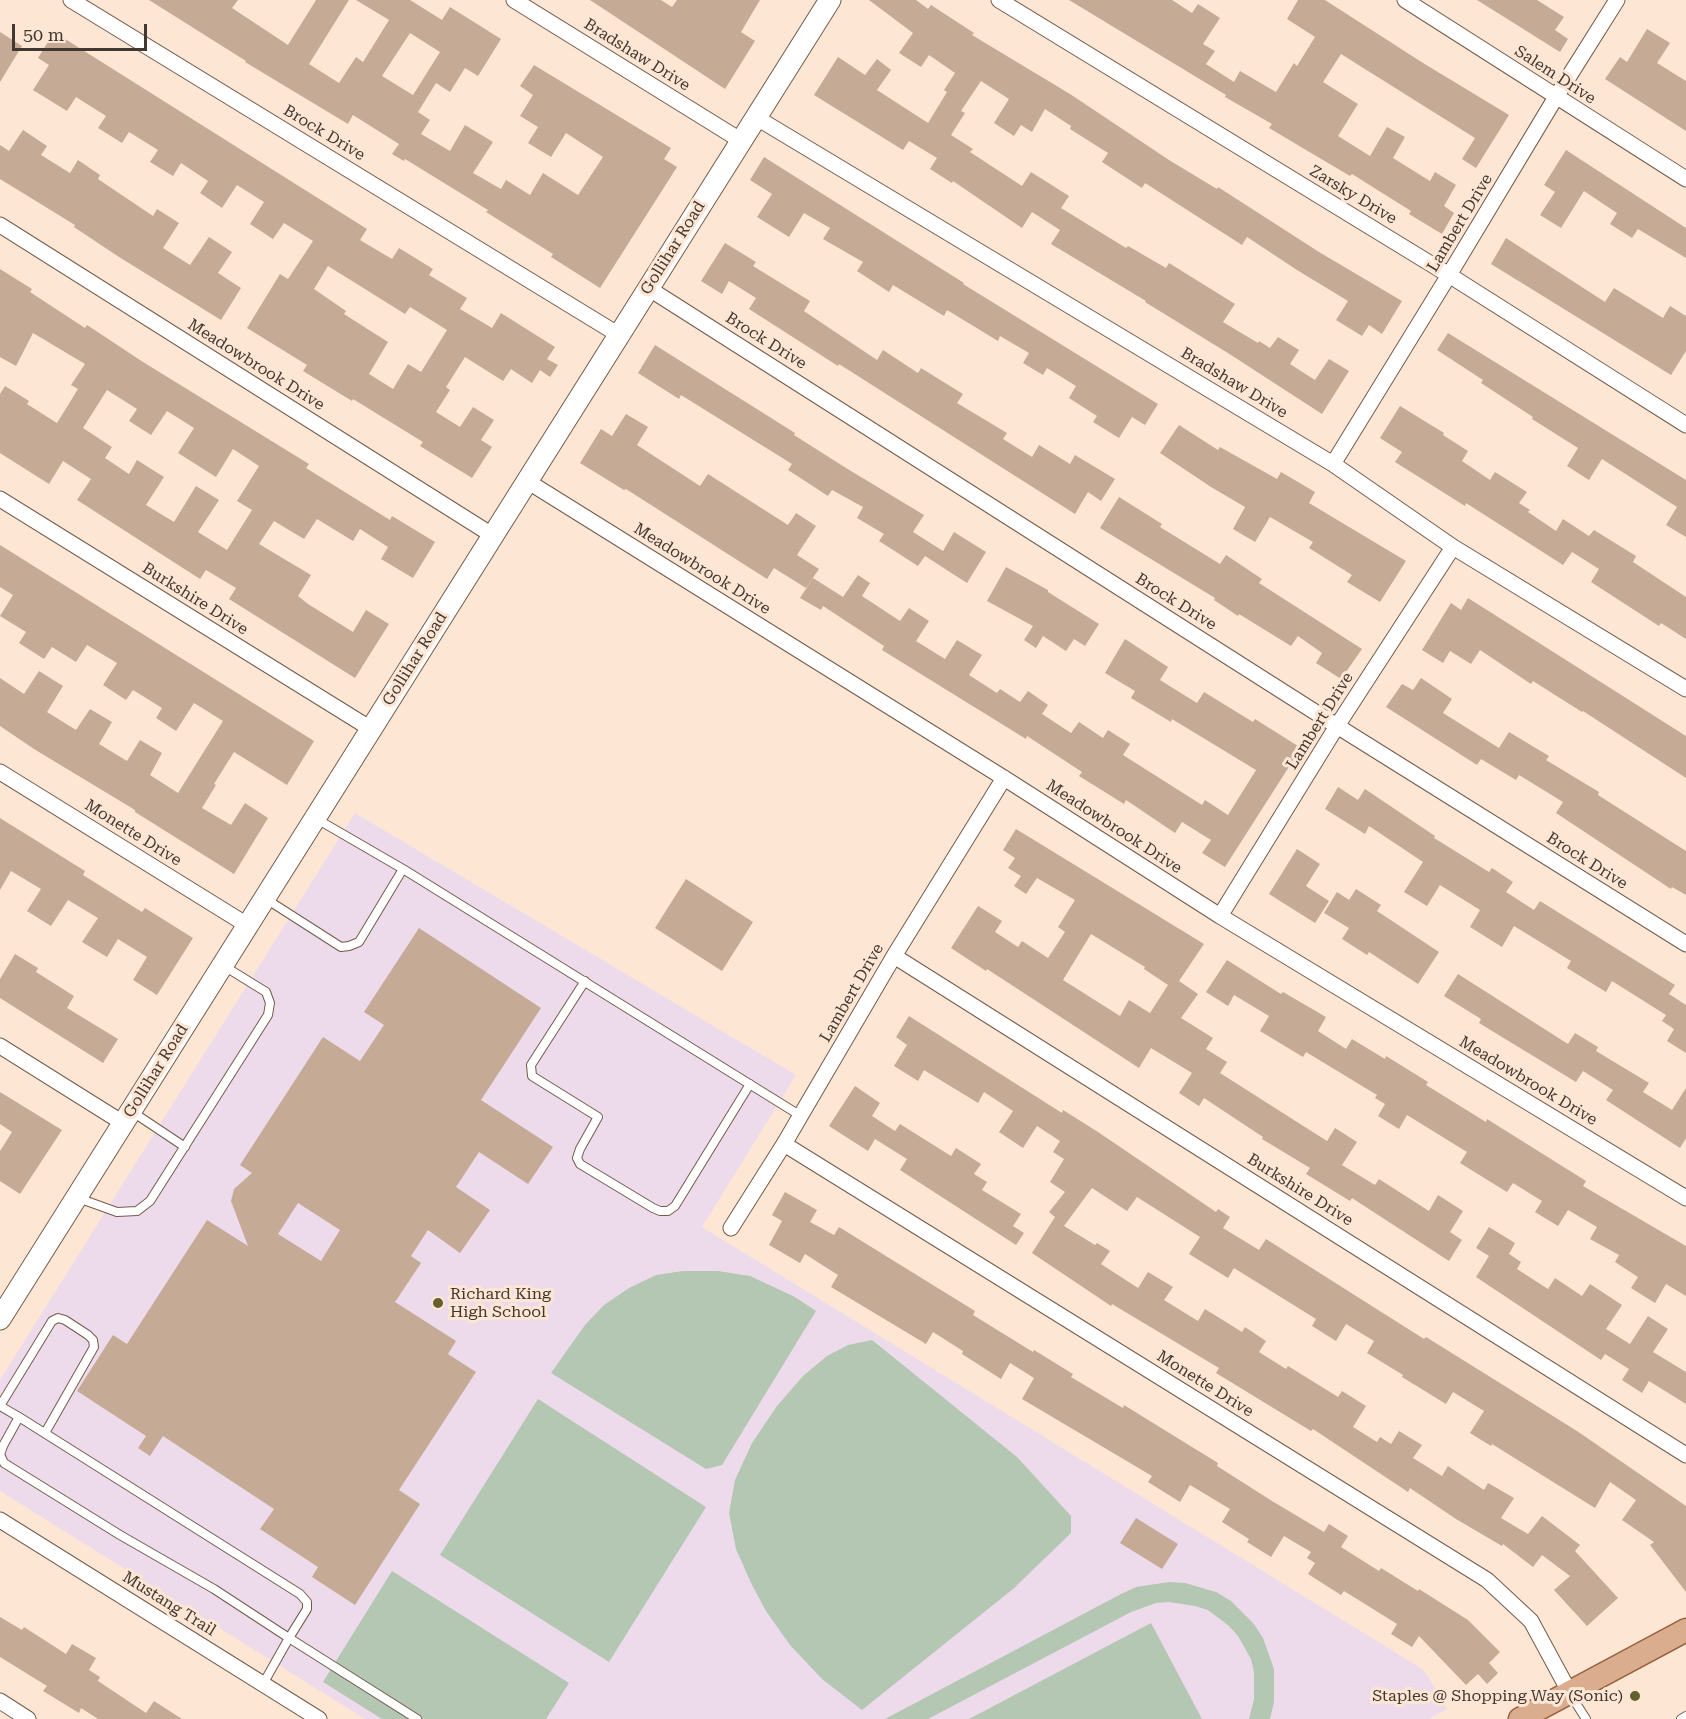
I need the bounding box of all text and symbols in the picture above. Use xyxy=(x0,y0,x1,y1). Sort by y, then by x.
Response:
scale bar xyxy=(15,12,150,50)
street label: Bradshaw Drive xyxy=(581,15,693,95)
text: 50 m xyxy=(23,24,64,45)
street label: Salem Drive xyxy=(1511,42,1599,108)
street label: Brock Drive xyxy=(280,101,368,165)
street label: Zarsky Drive xyxy=(1306,161,1400,229)
street label: Lambert Drive xyxy=(1423,171,1497,275)
street label: Gollihar Road xyxy=(637,198,709,298)
street label: Brock Drive xyxy=(722,309,810,373)
street label: Meadowbrook Drive xyxy=(184,315,328,415)
street label: Bradshaw Drive xyxy=(1177,344,1291,422)
street label: Meadowbrook Drive xyxy=(630,519,774,619)
street label: Burkshire Drive xyxy=(139,559,251,639)
street label: Brock Drive xyxy=(1132,570,1220,634)
street label: Gollihar Road xyxy=(379,609,451,709)
street label: Lambert Drive xyxy=(1283,669,1357,773)
street label: Meadowbrook Drive xyxy=(1043,776,1185,878)
street label: Monette Drive xyxy=(81,796,185,870)
street label: Brock Drive xyxy=(1543,829,1631,893)
street label: Lambert Drive xyxy=(816,940,888,1046)
street label: Gollihar Road xyxy=(120,1021,192,1121)
street label: Meadowbrook Drive xyxy=(1455,1032,1601,1130)
street label: Burkshire Drive xyxy=(1244,1150,1356,1230)
place label: Richard King High School xyxy=(450,1284,551,1322)
marker: Richard King High School xyxy=(431,1296,445,1310)
street label: Monette Drive xyxy=(1153,1347,1257,1421)
street label: Mustang Trail xyxy=(119,1568,219,1640)
place label: Staples @ Shopping Way (Sonic) xyxy=(1372,1686,1623,1706)
marker: Staples @ Shopping Way (Sonic) xyxy=(1628,1689,1642,1703)

